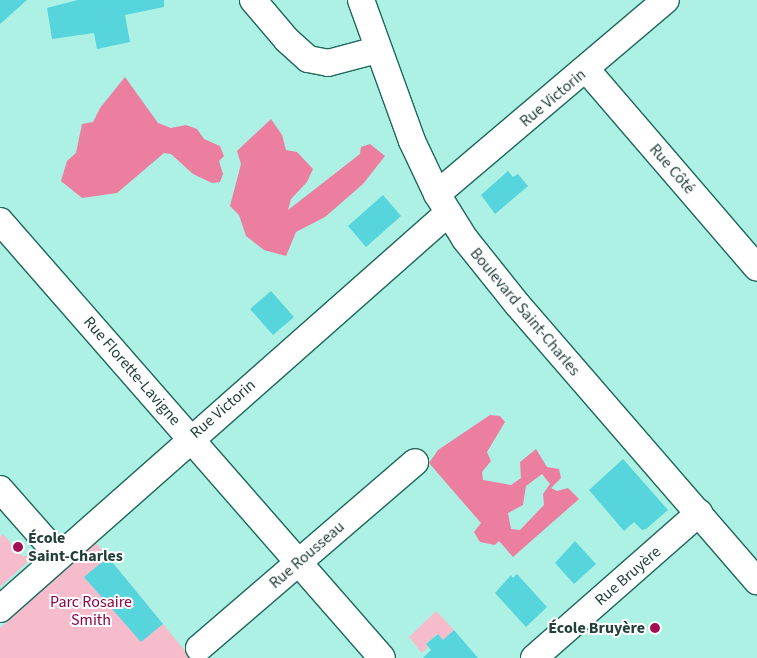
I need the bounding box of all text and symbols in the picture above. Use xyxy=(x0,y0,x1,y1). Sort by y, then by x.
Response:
street label: Rue Victorin xyxy=(516,65,590,131)
street label: Rue Côté xyxy=(645,140,699,198)
street label: Boulevard Saint-Charles xyxy=(466,244,584,380)
street label: Rue Florette-Lavigne xyxy=(79,313,185,429)
street label: Rue Victorin xyxy=(186,375,260,443)
street label: Rue Rousseau xyxy=(266,517,348,593)
place label: École Saint-Charles xyxy=(28,528,123,566)
marker: École Saint-Charles xyxy=(12,541,24,553)
street label: Rue Bruyère xyxy=(591,542,665,610)
park label: Parc Rosaire Smith xyxy=(50,592,132,630)
place label: École Bruyère xyxy=(548,618,645,638)
marker: École Bruyère xyxy=(649,622,661,634)

